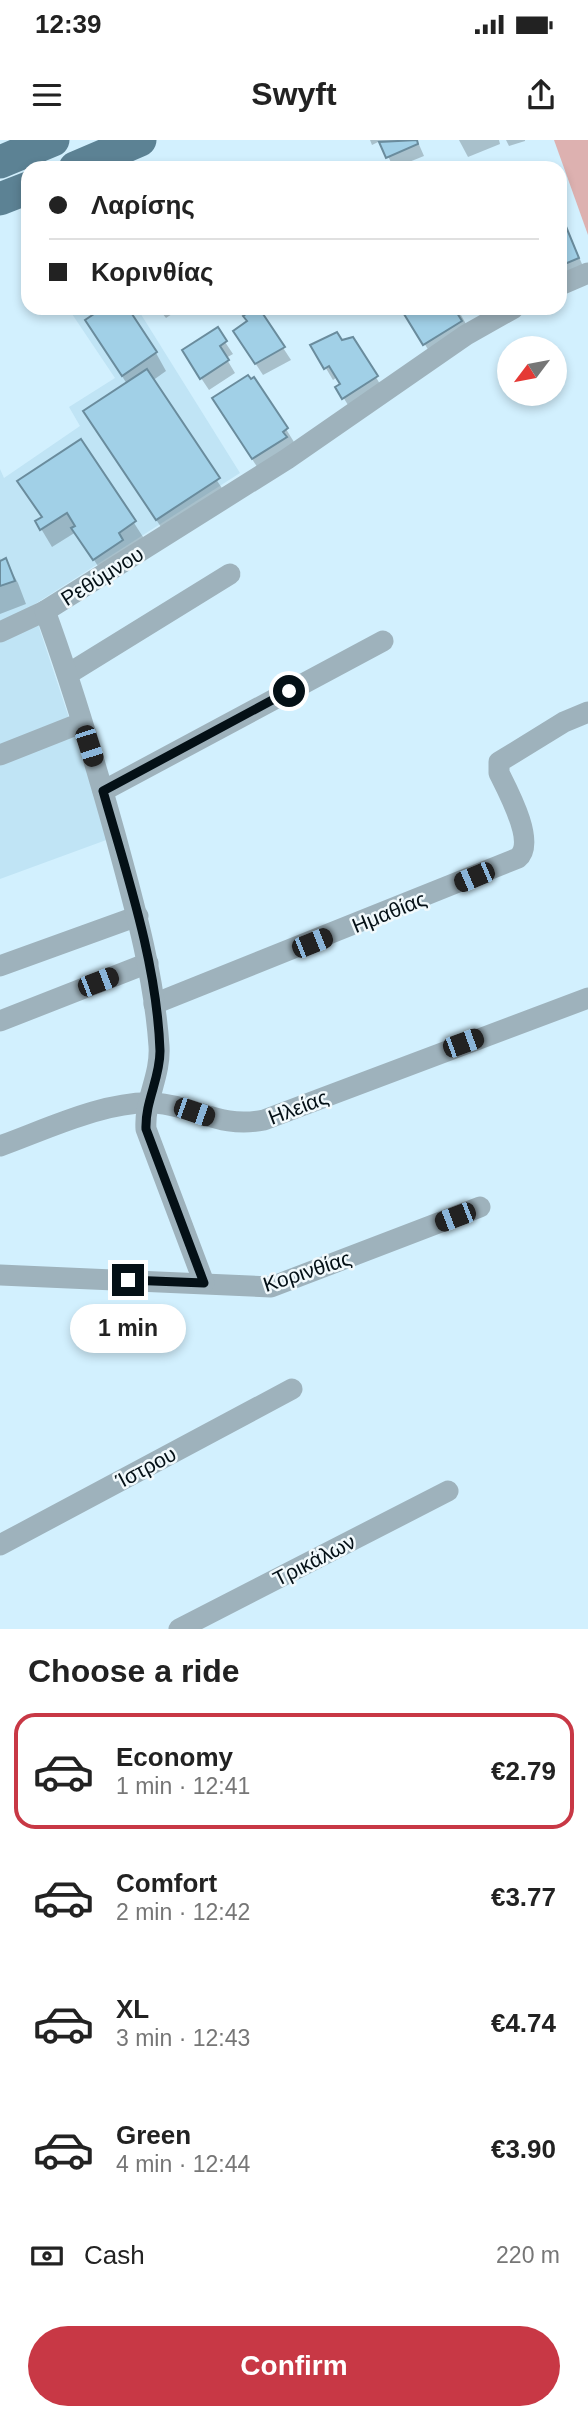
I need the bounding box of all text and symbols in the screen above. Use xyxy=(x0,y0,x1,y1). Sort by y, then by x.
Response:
text: 12:39 xyxy=(35,9,102,39)
icon: menu xyxy=(28,76,66,114)
text: Swyft xyxy=(251,76,337,112)
icon: share xyxy=(522,76,560,114)
text: Λαρίσης xyxy=(91,190,195,220)
text: Κορινθίας xyxy=(91,257,214,287)
north arrow xyxy=(497,336,567,406)
map controls xyxy=(497,336,567,406)
street label: Ρεθύμνου xyxy=(57,542,147,610)
route start xyxy=(273,675,305,707)
car xyxy=(73,723,106,769)
car xyxy=(451,859,498,895)
street label: Ημαθίας xyxy=(349,887,429,937)
car xyxy=(289,925,336,961)
car xyxy=(75,965,122,999)
car xyxy=(440,1026,487,1060)
street label: Ηλείας xyxy=(265,1085,331,1129)
car xyxy=(171,1095,218,1129)
car xyxy=(432,1200,479,1234)
street label: Κορινθίας xyxy=(260,1246,354,1296)
route end xyxy=(112,1264,144,1296)
callout: 1 min xyxy=(70,1304,186,1354)
text: 1 min xyxy=(98,1315,158,1341)
street label: Ίστρου xyxy=(111,1442,180,1493)
street label: Τρικάλων xyxy=(269,1530,359,1590)
text: Choose a ride xyxy=(28,1653,240,1689)
icon: car xyxy=(32,1740,95,1803)
text: Economy xyxy=(116,1742,233,1772)
text: €2.79 xyxy=(491,1756,556,1786)
text: 1 min · 12:41 xyxy=(116,1773,250,1799)
icon: car xyxy=(32,1866,95,1929)
text: Comfort xyxy=(116,1868,217,1898)
text: €3.77 xyxy=(491,1882,556,1912)
text: 2 min · 12:42 xyxy=(116,1899,250,1925)
icon: car xyxy=(32,1992,95,2055)
text: XL xyxy=(116,1994,149,2024)
text: €4.74 xyxy=(491,2008,556,2038)
text: 3 min · 12:43 xyxy=(116,2025,250,2051)
icon: car xyxy=(32,2118,95,2181)
text: Green xyxy=(116,2120,191,2150)
text: €3.90 xyxy=(491,2134,556,2164)
text: 4 min · 12:44 xyxy=(116,2151,250,2177)
icon: cash xyxy=(28,2237,66,2275)
text: Cash xyxy=(84,2240,145,2270)
text: 220 m xyxy=(496,2242,560,2268)
button: Confirm xyxy=(28,2326,560,2406)

